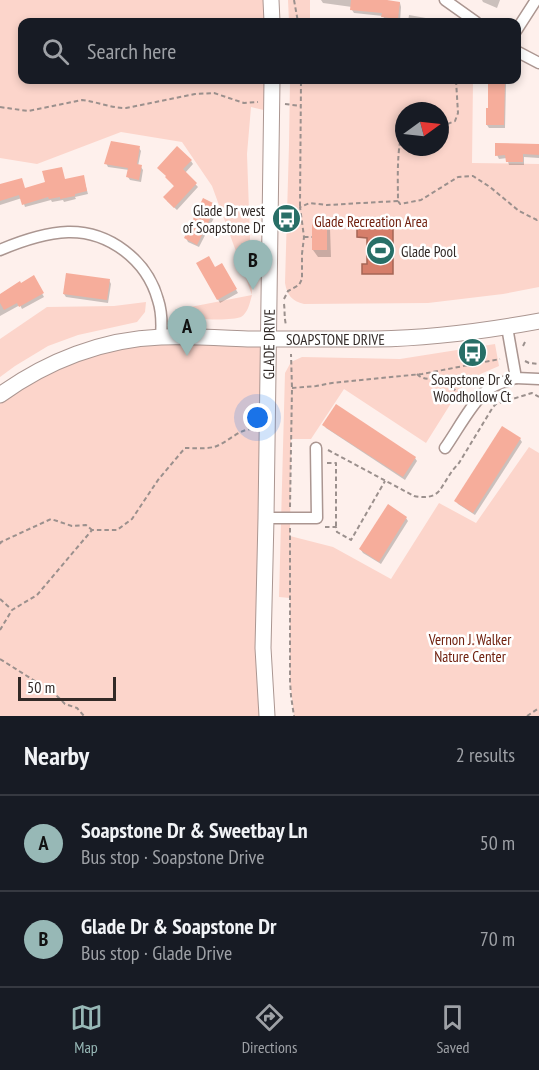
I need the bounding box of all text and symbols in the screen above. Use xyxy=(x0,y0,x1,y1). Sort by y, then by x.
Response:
search box xyxy=(18,18,521,84)
icon: search xyxy=(39,35,72,68)
text: Search here xyxy=(87,37,176,65)
north arrow xyxy=(395,102,449,156)
place label: Glade Dr west of Soapstone Dr xyxy=(183,201,266,237)
bus stop icon: Glade Dr west of Soapstone Dr xyxy=(270,203,302,235)
park label: Glade Recreation Area xyxy=(314,212,428,231)
sports icon: Glade Pool xyxy=(364,235,396,267)
pin: B xyxy=(234,240,272,290)
place label: Glade Pool xyxy=(401,242,457,261)
pin: A xyxy=(168,306,207,356)
street label: GLADE DRIVE xyxy=(258,309,278,379)
street label: SOAPSTONE DRIVE xyxy=(286,329,385,349)
bus stop icon: Soapstone Dr & Woodhollow Ct xyxy=(456,336,488,368)
place label: Soapstone Dr & Woodhollow Ct xyxy=(431,370,513,406)
your location xyxy=(243,403,272,432)
park label: Vernon J. Walker Nature Center xyxy=(428,630,512,666)
scale bar xyxy=(18,674,116,702)
text: 50 m xyxy=(27,677,55,697)
text: Nearby xyxy=(24,739,89,772)
text: 2 results xyxy=(456,742,515,768)
text: Soapstone Dr & Sweetbay Ln xyxy=(81,816,308,844)
text: A xyxy=(38,830,49,856)
text: 50 m xyxy=(480,830,515,856)
text: Bus stop · Soapstone Drive xyxy=(81,844,265,870)
text: Glade Dr & Soapstone Dr xyxy=(81,912,276,940)
text: B xyxy=(39,926,48,952)
text: 70 m xyxy=(480,926,515,952)
text: Bus stop · Glade Drive xyxy=(81,940,232,966)
tab: Map xyxy=(70,1001,103,1057)
tab: Directions xyxy=(242,1001,297,1057)
tab: Saved xyxy=(436,1001,469,1057)

